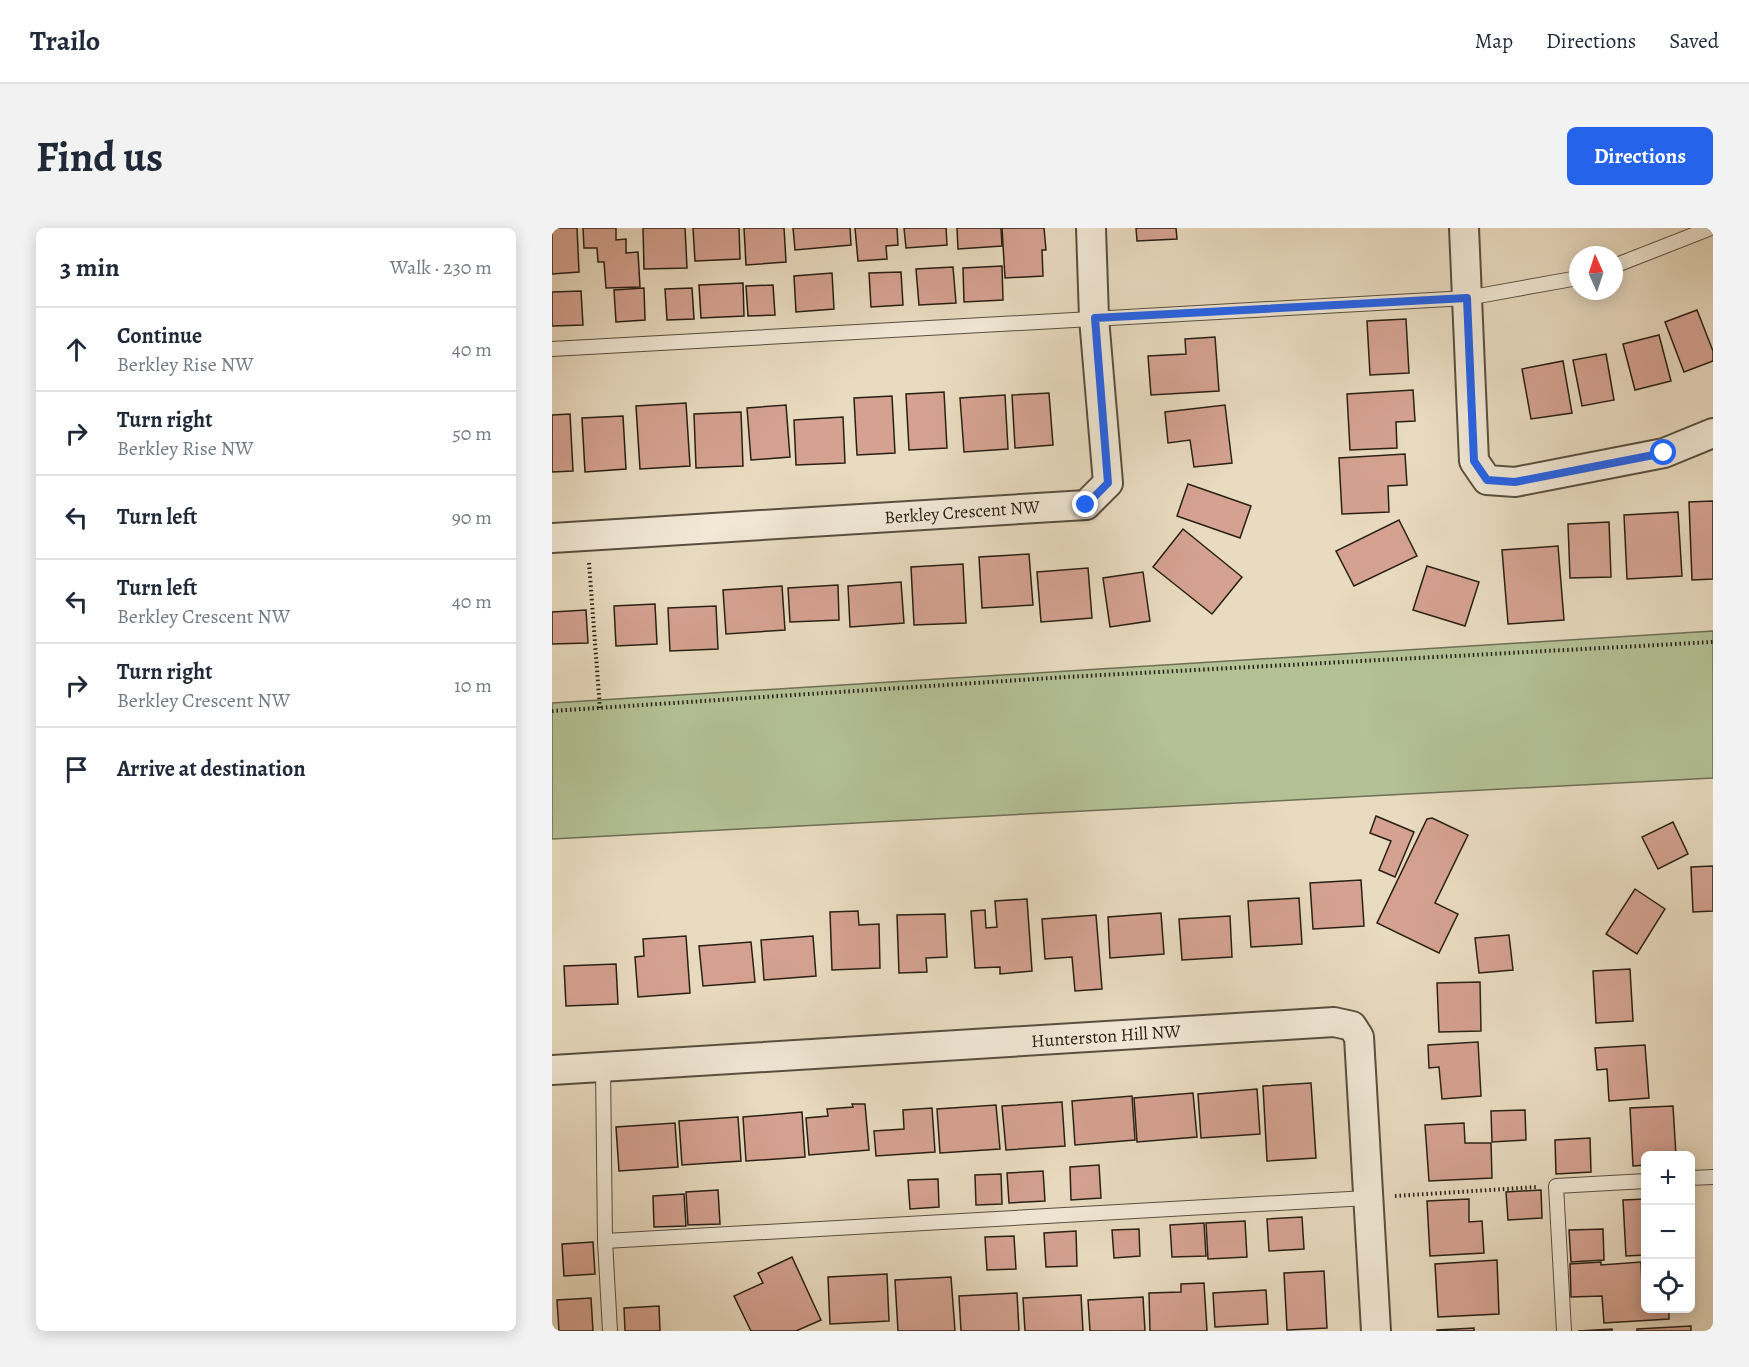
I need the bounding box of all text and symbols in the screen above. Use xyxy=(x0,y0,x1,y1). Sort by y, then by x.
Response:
text: Trailo xyxy=(30,22,100,60)
text: Map xyxy=(1475,27,1513,55)
text: Directions xyxy=(1546,27,1636,55)
text: Saved xyxy=(1669,27,1719,55)
button: Directions xyxy=(1567,127,1713,185)
text: Find us xyxy=(36,128,163,185)
north arrow xyxy=(1569,246,1623,300)
text: 3 min xyxy=(60,250,120,285)
text: Walk · 230 m xyxy=(390,254,492,281)
text: Continue xyxy=(117,321,202,351)
icon: ahead xyxy=(60,333,93,366)
text: 40 m xyxy=(452,336,492,363)
text: Berkley Rise NW xyxy=(117,351,254,378)
text: Turn right xyxy=(117,405,213,435)
icon: right xyxy=(60,417,93,450)
text: 50 m xyxy=(452,420,492,447)
text: Berkley Rise NW xyxy=(117,435,254,462)
route start xyxy=(1650,439,1676,465)
route end xyxy=(1072,491,1098,517)
street label: Berkley Crescent NW xyxy=(883,495,1041,529)
icon: left xyxy=(60,501,93,534)
text: Turn left xyxy=(117,502,197,532)
text: 90 m xyxy=(452,504,492,531)
text: Turn left xyxy=(117,573,197,603)
icon: left xyxy=(60,585,93,618)
text: 40 m xyxy=(452,588,492,615)
text: Berkley Crescent NW xyxy=(117,603,290,630)
text: Turn right xyxy=(117,657,213,687)
icon: right xyxy=(60,669,93,702)
text: 10 m xyxy=(454,672,492,699)
text: Berkley Crescent NW xyxy=(117,687,290,714)
icon: arrive xyxy=(60,753,93,786)
text: Arrive at destination xyxy=(117,754,306,784)
street label: Hunterston Hill NW xyxy=(1030,1019,1182,1053)
map controls xyxy=(1641,1151,1695,1313)
button: + xyxy=(1641,1151,1695,1205)
button: − xyxy=(1641,1205,1695,1259)
button: locate xyxy=(1641,1259,1695,1313)

